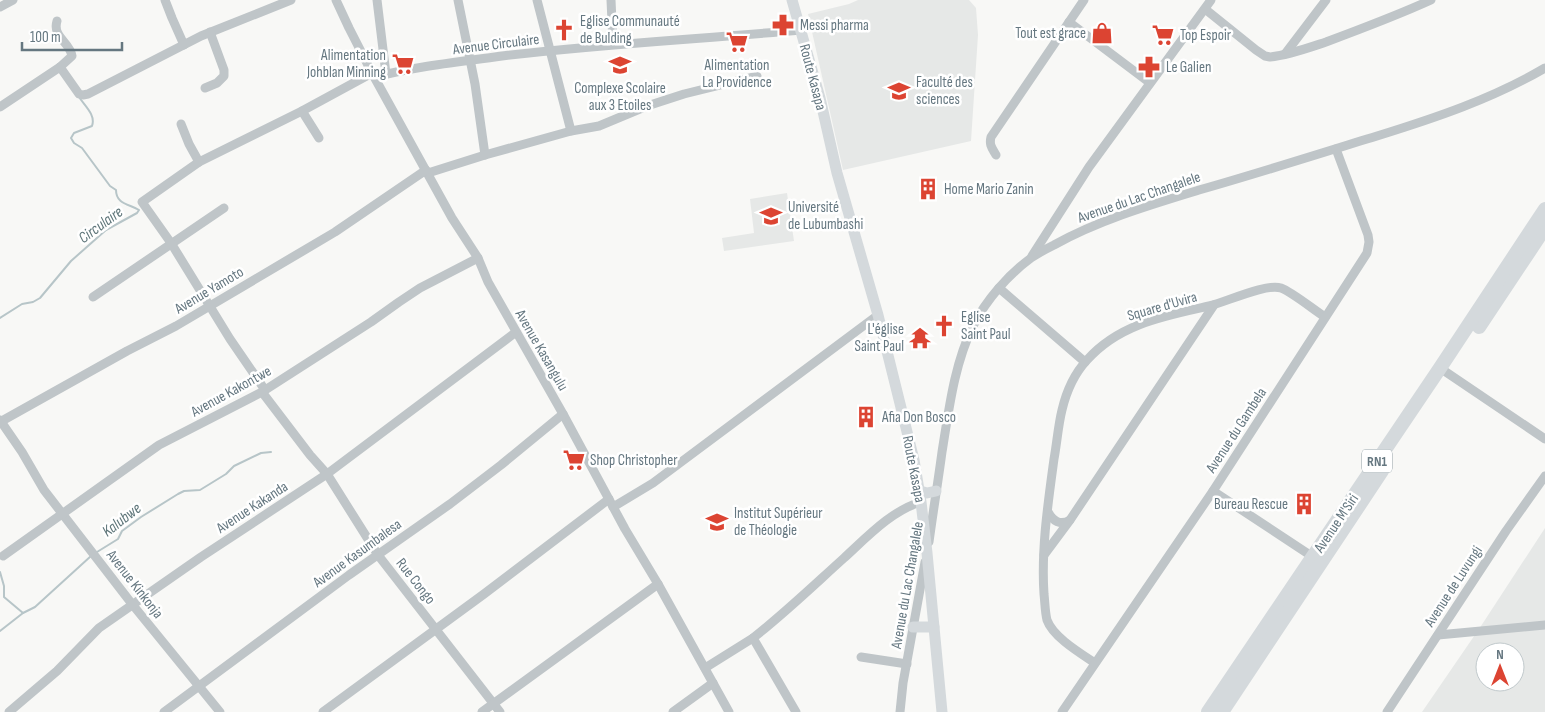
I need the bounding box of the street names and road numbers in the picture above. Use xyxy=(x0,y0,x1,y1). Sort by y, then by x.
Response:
street label: Avenue Circulaire xyxy=(451,30,540,59)
street label: Route Kasapa xyxy=(795,42,831,112)
street label: Avenue du Lac Changalele xyxy=(1074,168,1203,228)
street label: Avenue Yamoto xyxy=(171,262,247,319)
street label: Square d'Uvira xyxy=(1125,287,1199,325)
street label: Avenue Kasangulu xyxy=(510,305,572,394)
street label: Avenue Kakontwe xyxy=(187,362,275,422)
street label: Avenue du Gambela xyxy=(1201,384,1271,477)
street label: Route Kasapa xyxy=(898,434,929,504)
road number: RN1 xyxy=(1362,450,1392,472)
street label: Avenue Kakanda xyxy=(212,477,292,538)
street label: Avenue M'Siri xyxy=(1309,490,1363,557)
street label: Avenue Kasumbalesa xyxy=(309,515,405,592)
street label: Avenue du Lac Changalele xyxy=(887,520,928,651)
street label: Avenue de Luvungi xyxy=(1420,542,1487,631)
street label: Avenue Kinkonja xyxy=(101,545,167,623)
street label: Rue Congo xyxy=(392,554,440,608)

